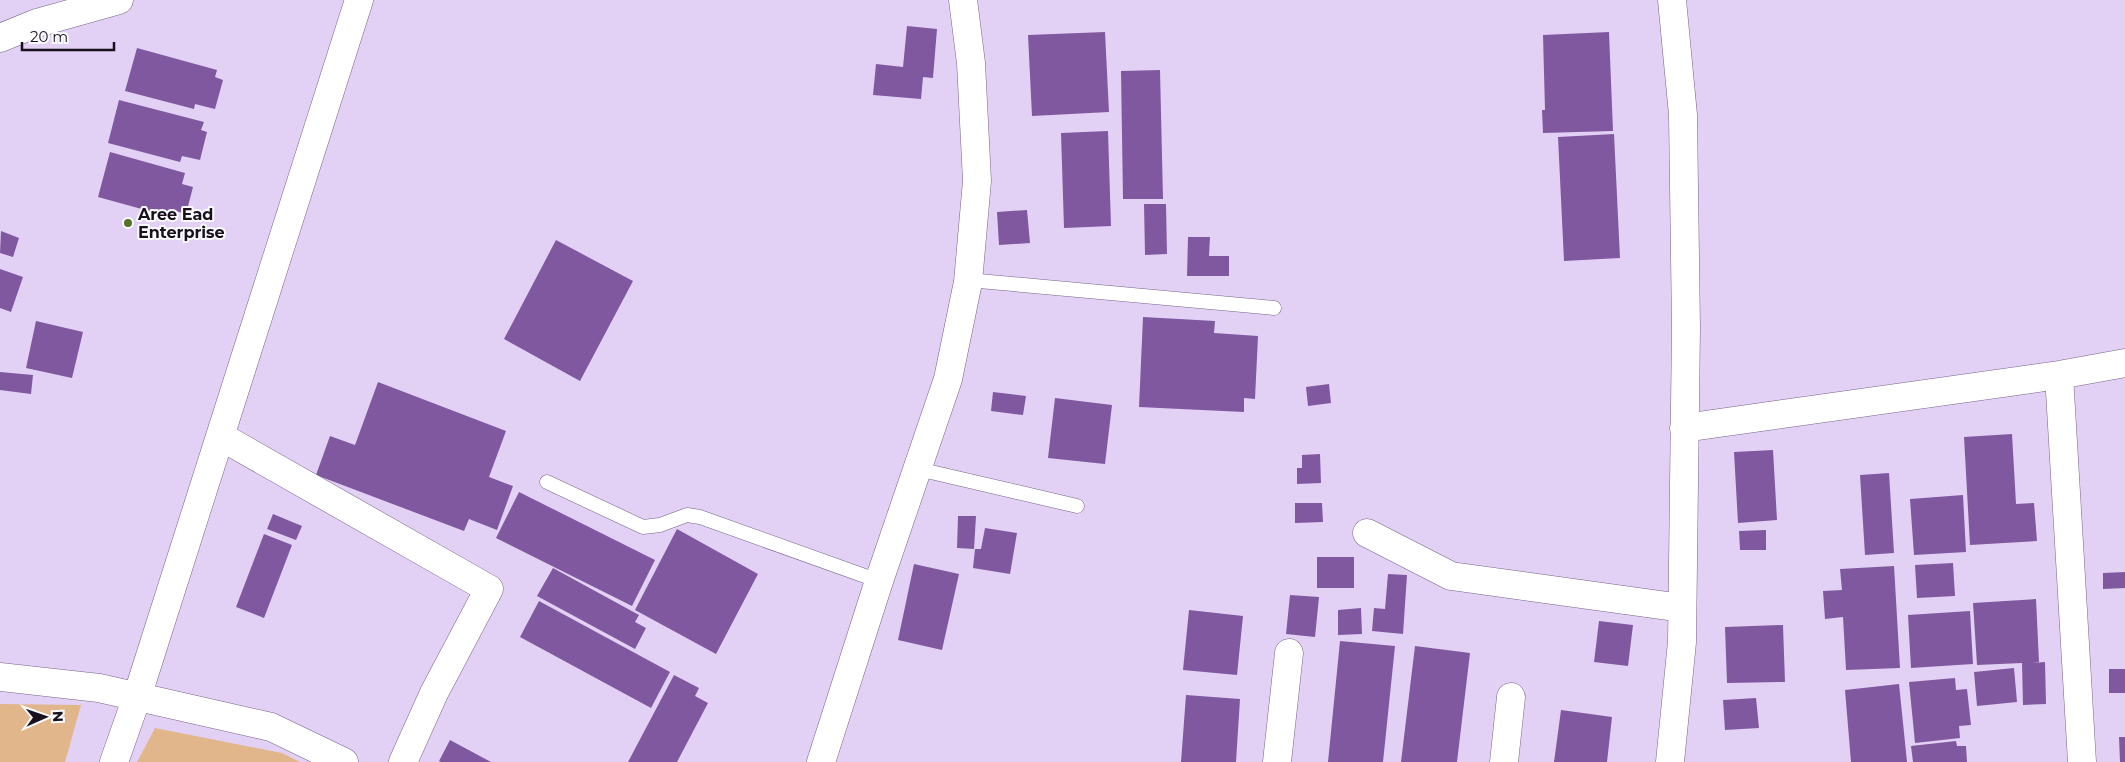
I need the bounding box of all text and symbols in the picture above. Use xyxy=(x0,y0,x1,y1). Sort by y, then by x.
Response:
scale bar xyxy=(22,20,115,52)
text: 20 m xyxy=(30,27,68,46)
place label: Aree Ead Enterprise xyxy=(137,205,225,242)
marker: Aree Ead Enterprise xyxy=(122,217,134,229)
north arrow xyxy=(20,692,70,742)
text: N xyxy=(49,711,67,723)

